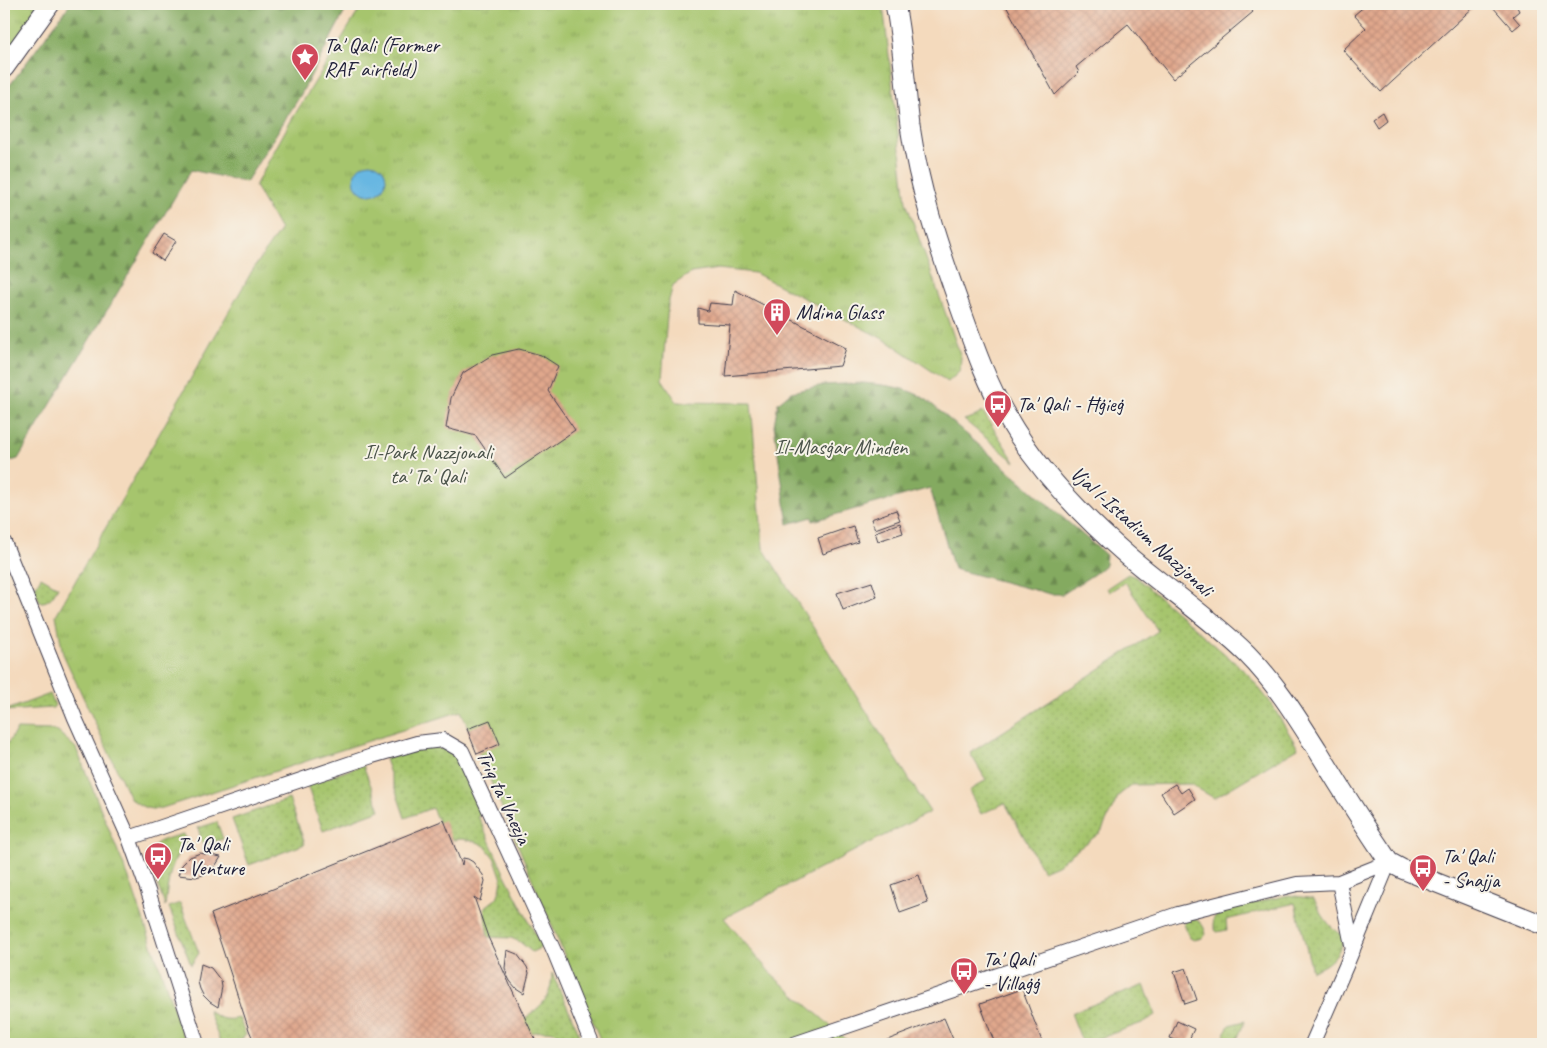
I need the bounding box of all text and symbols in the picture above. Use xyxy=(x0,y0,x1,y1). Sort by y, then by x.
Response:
place label: Ta' Qali (Former RAF airfield) xyxy=(324,32,440,82)
place icon: Ta' Qali (Former RAF airfield) xyxy=(290,42,320,81)
building icon: Mdina Glass xyxy=(762,297,792,336)
place label: Mdina Glass xyxy=(796,299,885,325)
bus stop icon: Ta' Qali - Ħġieġ xyxy=(983,389,1013,428)
place label: Ta' Qali - Ħġieġ xyxy=(1017,391,1125,417)
park label: Il-Masġar Minden xyxy=(775,434,908,460)
park label: Il-Park Nazzjonali ta' Ta' Qali xyxy=(364,439,496,489)
street label: Vjal l-Istadium Nazzjonali xyxy=(1065,460,1221,604)
street label: Triq ta' Vnezja xyxy=(471,746,538,850)
place label: Ta' Qali - Venture xyxy=(177,831,245,881)
bus stop icon: Ta' Qali - Venture xyxy=(143,841,173,880)
place label: Ta' Qali - Snajja xyxy=(1442,843,1501,893)
bus stop icon: Ta' Qali - Snajja xyxy=(1408,853,1438,892)
place label: Ta' Qali - Villaġġ xyxy=(983,946,1041,996)
bus stop icon: Ta' Qali - Villaġġ xyxy=(949,956,979,995)

